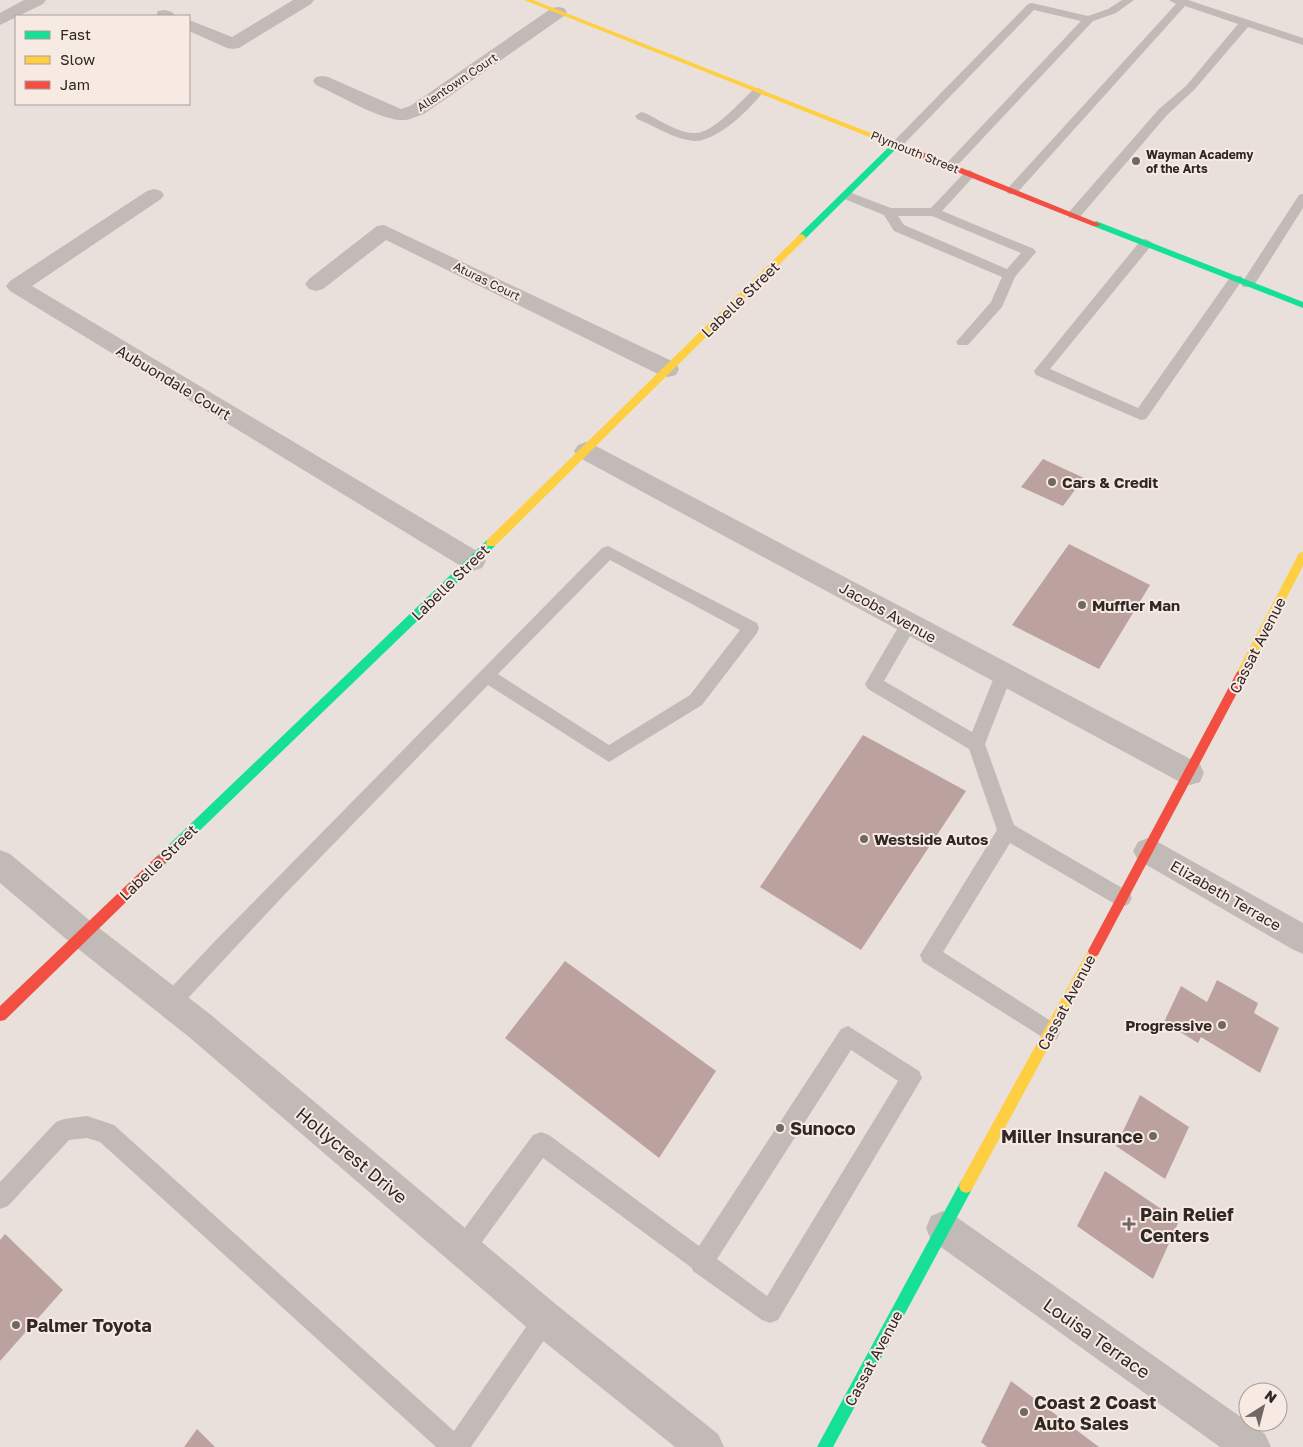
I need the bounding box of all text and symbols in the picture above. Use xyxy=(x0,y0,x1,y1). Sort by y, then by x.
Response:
legend xyxy=(15,15,190,105)
text: Fast xyxy=(60,25,91,43)
street label: Allentown Court xyxy=(414,49,500,114)
text: Slow xyxy=(60,50,95,68)
text: Jam xyxy=(60,75,90,93)
street label: Plymouth Street xyxy=(869,127,962,177)
place label: Wayman Academy of the Arts xyxy=(1146,147,1254,176)
marker: Wayman Academy of the Arts xyxy=(1130,155,1142,167)
street label: Labelle Street xyxy=(697,257,783,341)
street label: Aturas Court xyxy=(451,258,523,304)
street label: Aubuondale Court xyxy=(113,341,235,423)
place label: Cars & Credit xyxy=(1062,473,1158,491)
marker: Cars & Credit xyxy=(1046,476,1058,488)
street label: Labelle Street xyxy=(407,540,493,624)
street label: Jacobs Avenue xyxy=(836,578,940,646)
street label: Cassat Avenue xyxy=(1225,594,1289,696)
place label: Muffler Man xyxy=(1092,596,1180,614)
marker: Muffler Man xyxy=(1076,599,1088,611)
street label: Labelle Street xyxy=(115,820,201,904)
place label: Westside Autos xyxy=(874,830,989,848)
marker: Westside Autos xyxy=(858,833,870,845)
street label: Elizabeth Terrace xyxy=(1168,856,1285,934)
street label: Cassat Avenue xyxy=(1033,951,1099,1053)
place label: Progressive xyxy=(1125,1016,1212,1034)
marker: Progressive xyxy=(1216,1019,1228,1031)
street label: Hollycrest Drive xyxy=(292,1102,412,1208)
place label: Sunoco xyxy=(790,1117,856,1139)
marker: Sunoco xyxy=(774,1122,786,1134)
place label: Miller Insurance xyxy=(1001,1125,1143,1147)
marker: Miller Insurance xyxy=(1147,1130,1159,1142)
place label: Pain Relief Centers xyxy=(1140,1203,1234,1246)
marker: Pain Relief Centers xyxy=(1122,1217,1136,1231)
street label: Louisa Terrace xyxy=(1039,1293,1155,1383)
street label: Cassat Avenue xyxy=(840,1307,906,1409)
place label: Palmer Toyota xyxy=(26,1314,152,1336)
marker: Palmer Toyota xyxy=(10,1319,22,1331)
north arrow xyxy=(1238,1382,1288,1432)
text: N xyxy=(1262,1386,1280,1406)
place label: Coast 2 Coast Auto Sales xyxy=(1034,1391,1156,1434)
marker: Coast 2 Coast Auto Sales xyxy=(1018,1406,1030,1418)

